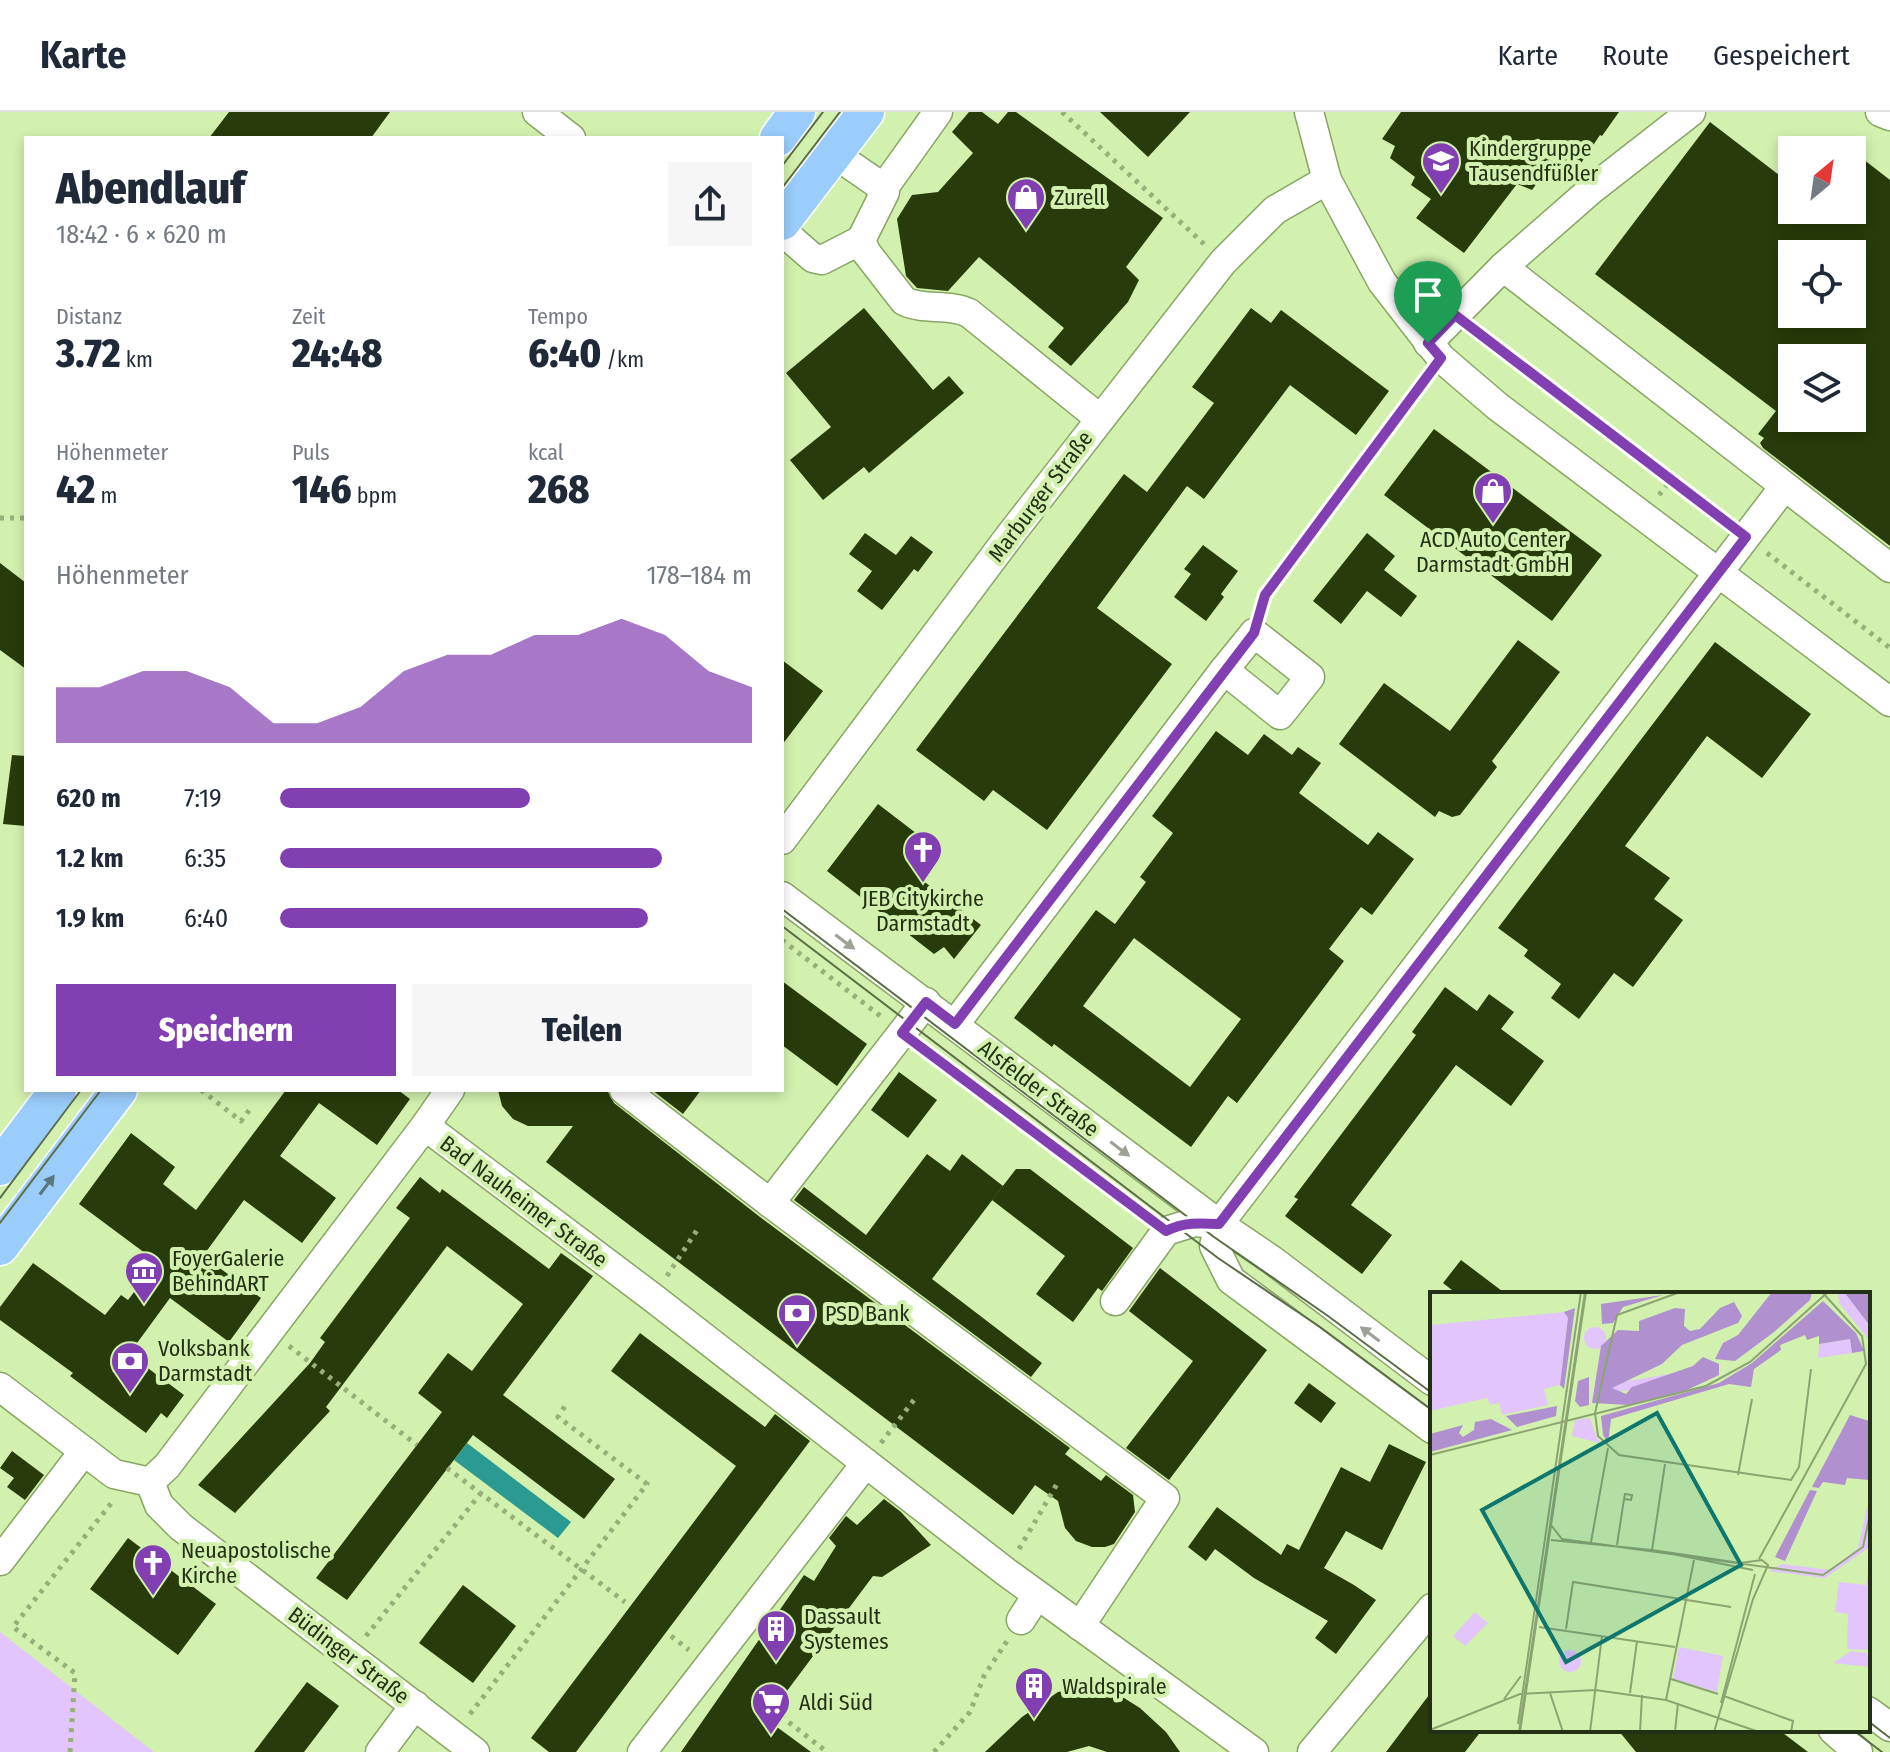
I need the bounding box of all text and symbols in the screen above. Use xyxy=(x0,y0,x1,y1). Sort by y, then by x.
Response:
text: Karte xyxy=(40,32,127,78)
text: Karte xyxy=(1497,39,1558,72)
text: Route xyxy=(1602,39,1669,72)
text: Gespeichert xyxy=(1713,39,1850,72)
place label: Kindergruppe Tausendfüßler xyxy=(1469,135,1599,187)
north arrow xyxy=(1778,136,1866,224)
map controls xyxy=(1778,136,1866,432)
school or university icon: Kindergruppe Tausendfüßler xyxy=(1420,140,1462,195)
text: Abendlauf xyxy=(56,162,245,215)
button: share xyxy=(668,162,752,246)
shop icon: Zurell xyxy=(1005,176,1047,231)
place label: Zurell xyxy=(1054,184,1105,211)
text: 18:42 · 6 × 620 m xyxy=(56,219,227,250)
button: locate xyxy=(1778,240,1866,328)
pin xyxy=(1394,261,1462,343)
icon: arrive xyxy=(1406,273,1450,317)
text: Distanz xyxy=(56,303,122,330)
text: Zeit xyxy=(292,303,326,330)
text: Tempo xyxy=(528,303,588,330)
text: 3.72 xyxy=(56,330,121,378)
text: 24:48 xyxy=(292,330,382,378)
text: 6:40 xyxy=(528,330,601,378)
button: layers xyxy=(1778,344,1866,432)
text: km xyxy=(121,346,153,373)
text: /km xyxy=(601,346,644,373)
street label: Marburger Straße xyxy=(982,426,1098,567)
text: Höhenmeter xyxy=(56,439,168,466)
text: Puls xyxy=(292,439,330,466)
text: kcal xyxy=(528,439,564,466)
text: 42 xyxy=(56,466,95,514)
text: 146 xyxy=(292,466,352,514)
text: 268 xyxy=(528,466,590,514)
shop icon: ACD Auto Center Darmstadt GmbH xyxy=(1472,470,1514,525)
text: m xyxy=(95,482,117,509)
text: bpm xyxy=(352,482,397,509)
place label: ACD Auto Center Darmstadt GmbH xyxy=(1416,526,1570,578)
text: Höhenmeter xyxy=(56,560,189,591)
text: 178–184 m xyxy=(646,560,752,591)
text: 620 m xyxy=(56,783,121,814)
text: 7:19 xyxy=(184,783,222,814)
church icon: JEB Citykirche Darmstadt xyxy=(902,829,944,884)
text: 1.2 km xyxy=(56,843,123,874)
text: 6:35 xyxy=(184,843,226,874)
place label: JEB Citykirche Darmstadt xyxy=(862,885,984,937)
text: 1.9 km xyxy=(56,903,124,934)
text: 6:40 xyxy=(184,903,228,934)
one-way arrow xyxy=(834,934,855,949)
button: Speichern xyxy=(56,984,396,1076)
button: Teilen xyxy=(412,984,752,1076)
street label: Alsfelder Straße xyxy=(973,1034,1104,1142)
street label: Bad Nauheimer Straße xyxy=(435,1130,613,1273)
one-way arrow xyxy=(1110,1140,1130,1156)
one-way arrow xyxy=(38,1175,54,1195)
place label: FoyerGalerie BehindART xyxy=(172,1245,284,1297)
museum icon: FoyerGalerie BehindART xyxy=(123,1250,165,1305)
bank icon: PSD Bank xyxy=(776,1292,818,1347)
inset map xyxy=(1430,1292,1870,1732)
place label: PSD Bank xyxy=(825,1300,910,1327)
one-way arrow xyxy=(1360,1327,1380,1343)
place label: Volksbank Darmstadt xyxy=(158,1335,253,1387)
bank icon: Volksbank Darmstadt xyxy=(109,1340,151,1395)
place label: Neuapostolische Kirche xyxy=(181,1537,331,1589)
church icon: Neuapostolische Kirche xyxy=(132,1542,174,1597)
street label: Büdinger Straße xyxy=(283,1601,415,1710)
place label: Dassault Systemes xyxy=(804,1603,889,1655)
building icon: Dassault Systemes xyxy=(755,1608,797,1663)
building icon: Waldspirale xyxy=(1013,1665,1055,1720)
place label: Waldspirale xyxy=(1062,1673,1167,1700)
supermarket icon: Aldi Süd xyxy=(750,1681,792,1736)
place label: Aldi Süd xyxy=(799,1689,873,1716)

